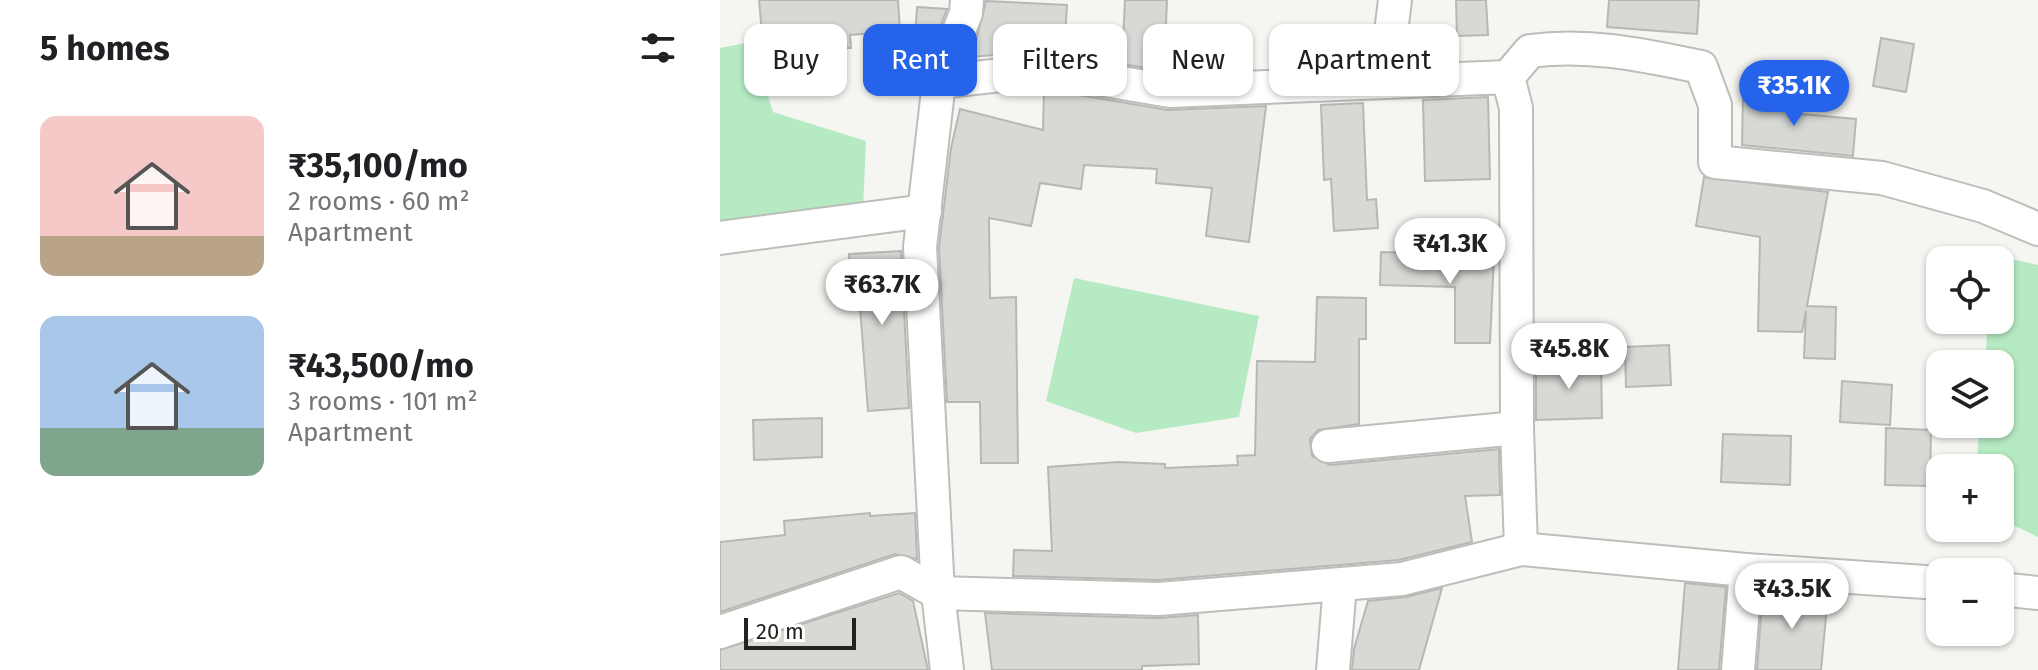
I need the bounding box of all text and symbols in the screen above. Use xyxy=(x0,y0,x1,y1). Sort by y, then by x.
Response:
chip: Buy xyxy=(744,24,847,96)
chip: Rent xyxy=(863,24,977,96)
chip: Filters xyxy=(993,24,1127,96)
chip: New xyxy=(1143,24,1253,96)
chip: Apartment xyxy=(1269,24,1459,96)
icon: filters xyxy=(636,26,680,70)
text: 5 homes xyxy=(40,28,170,69)
pin: ₹35.1K xyxy=(1729,60,1859,128)
text: ₹35.1K xyxy=(1757,70,1831,101)
text: ₹35,100/mo xyxy=(288,145,468,186)
icon: home xyxy=(104,148,200,244)
text: 2 rooms · 60 m² xyxy=(288,186,470,217)
text: Apartment xyxy=(288,217,413,248)
pin: ₹41.3K xyxy=(1385,218,1515,286)
text: ₹41.3K xyxy=(1412,228,1488,259)
map controls xyxy=(1926,246,2014,646)
button: locate xyxy=(1926,246,2014,334)
pin: ₹63.7K xyxy=(817,259,947,327)
text: ₹63.7K xyxy=(844,269,920,300)
pin: ₹45.8K xyxy=(1504,323,1634,391)
text: ₹45.8K xyxy=(1529,333,1609,364)
text: ₹43,500/mo xyxy=(288,345,474,386)
icon: home xyxy=(104,348,200,444)
button: layers xyxy=(1926,350,2014,438)
text: 3 rooms · 101 m² xyxy=(288,386,478,417)
text: Apartment xyxy=(288,417,413,448)
button: + xyxy=(1926,454,2014,542)
button: − xyxy=(1926,558,2014,646)
pin: ₹43.5K xyxy=(1727,563,1857,631)
text: ₹43.5K xyxy=(1753,573,1831,604)
scale bar xyxy=(744,614,856,650)
text: 20 m xyxy=(756,618,804,645)

